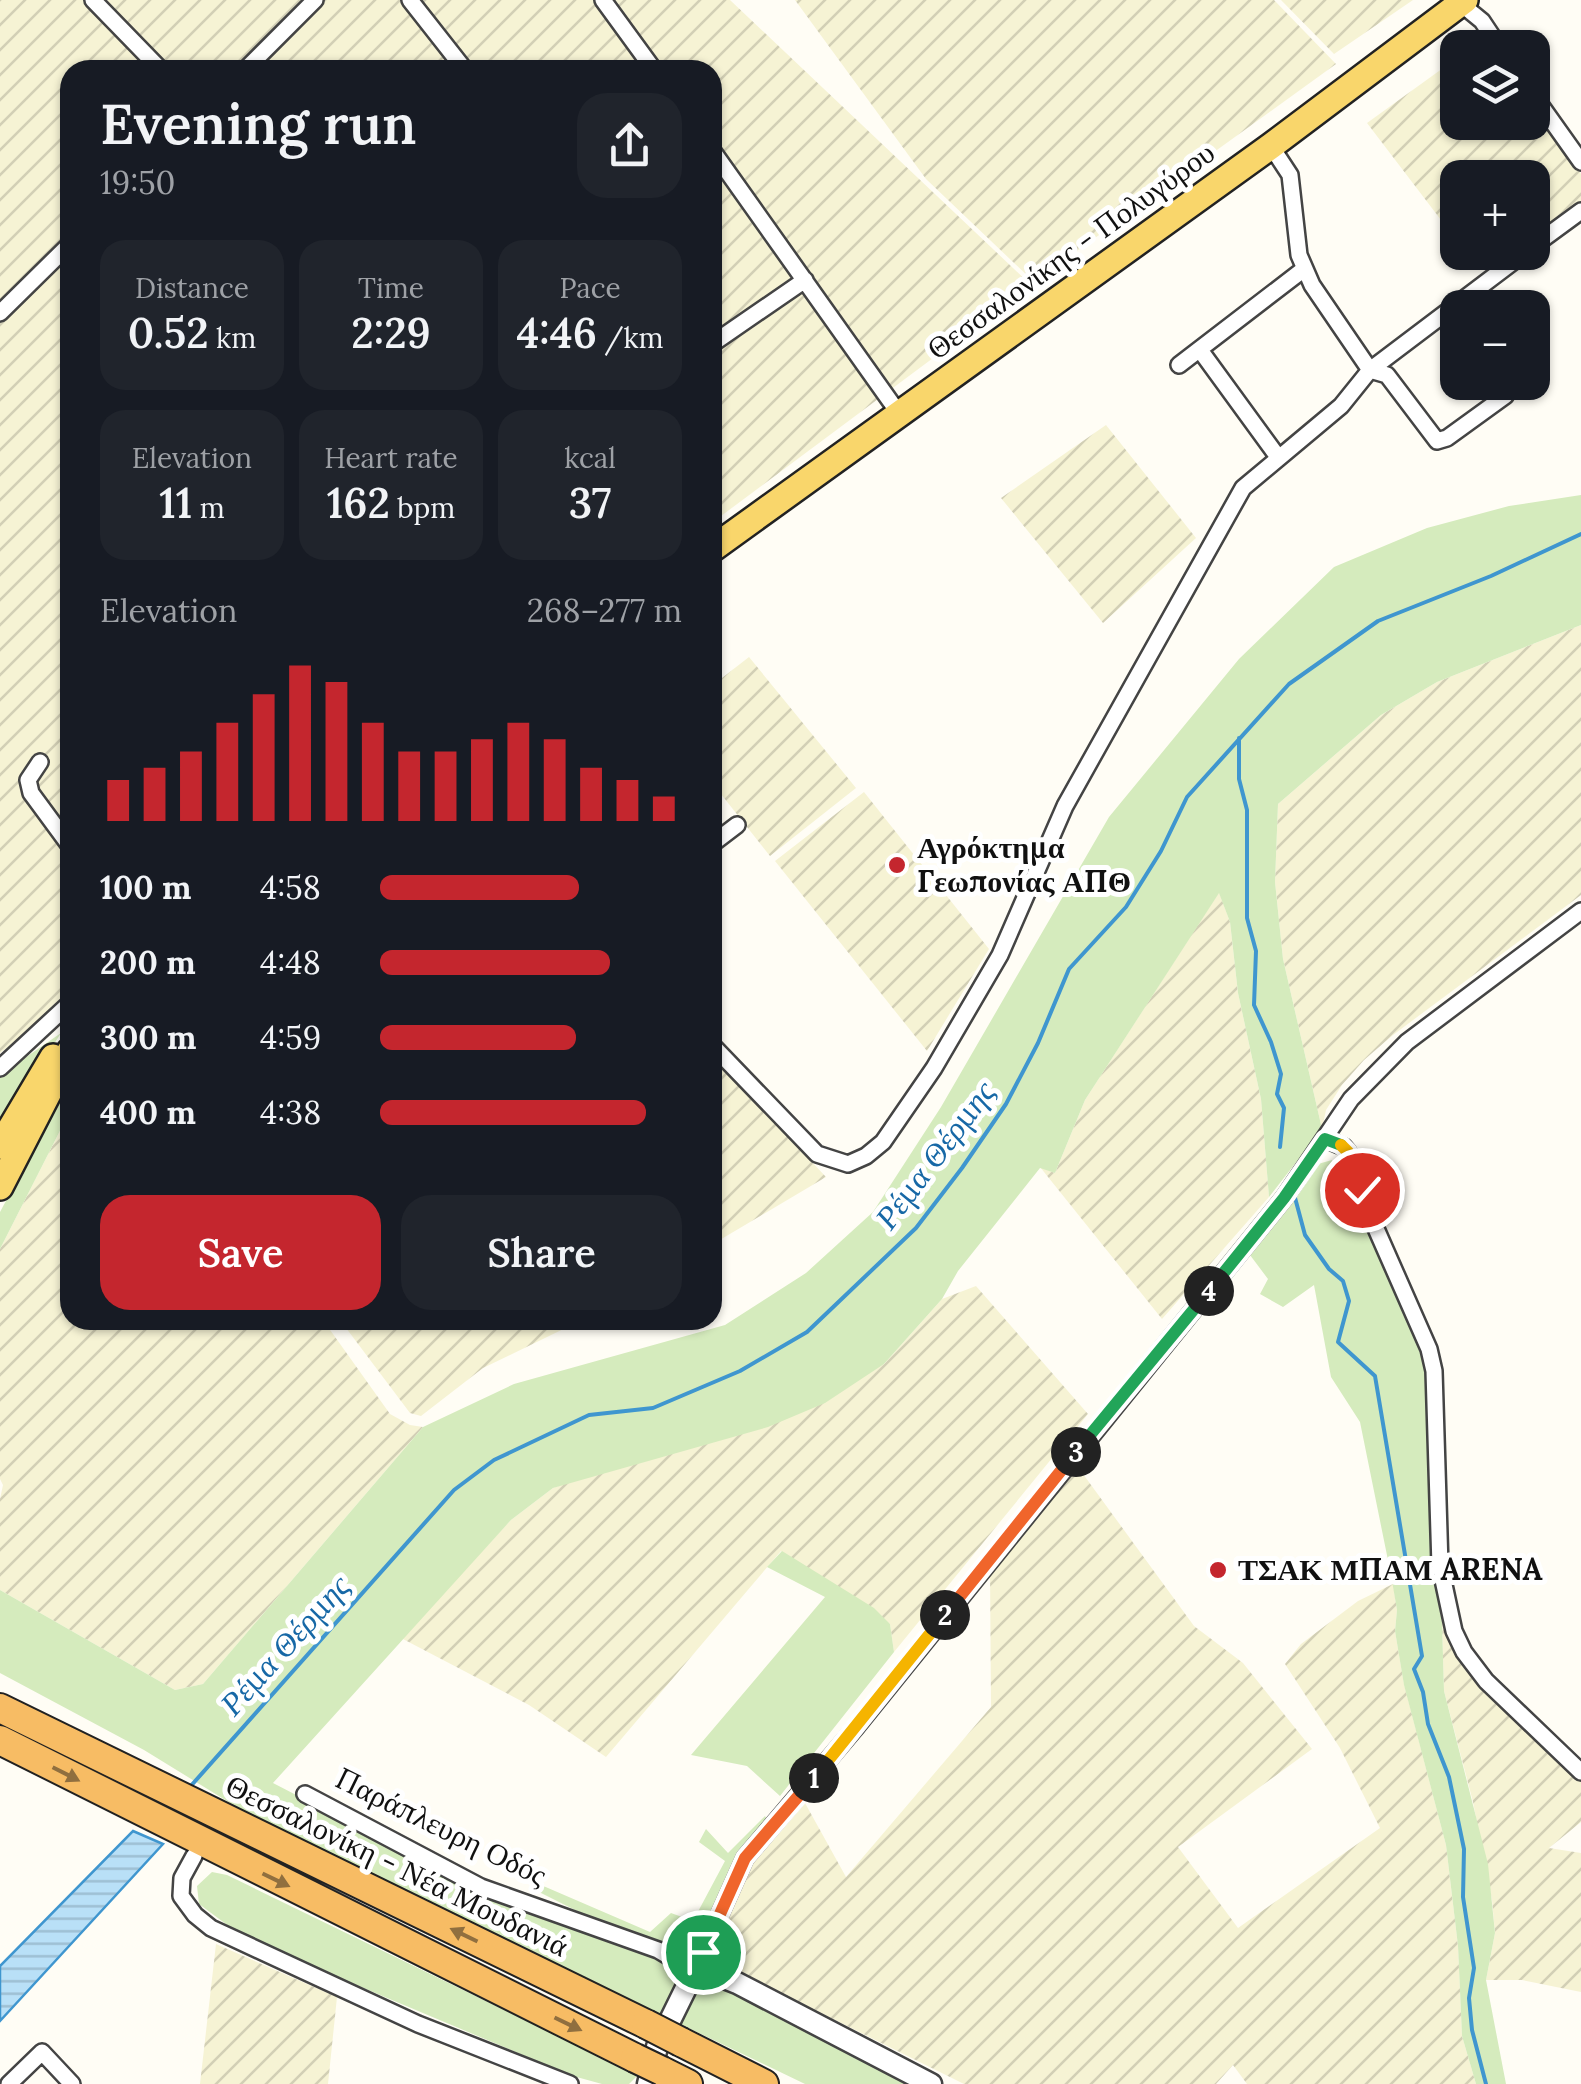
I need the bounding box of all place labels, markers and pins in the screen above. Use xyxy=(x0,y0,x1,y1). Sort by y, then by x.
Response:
place label: Αγρόκτημα Γεωπονίας ΑΠΘ xyxy=(917,828,1131,900)
marker: Αγρόκτημα Γεωπονίας ΑΠΘ xyxy=(886,854,908,876)
pin xyxy=(1320,1148,1405,1233)
pin: 4 xyxy=(1184,1266,1234,1316)
pin: 3 xyxy=(1051,1427,1101,1477)
place label: ΤΣΑΚ ΜΠΑΜ ARENA xyxy=(1238,1550,1543,1588)
marker: ΤΣΑΚ ΜΠΑΜ ARENA xyxy=(1207,1559,1229,1581)
pin: 2 xyxy=(920,1590,970,1640)
pin: 1 xyxy=(789,1753,839,1803)
pin xyxy=(661,1910,746,1995)

